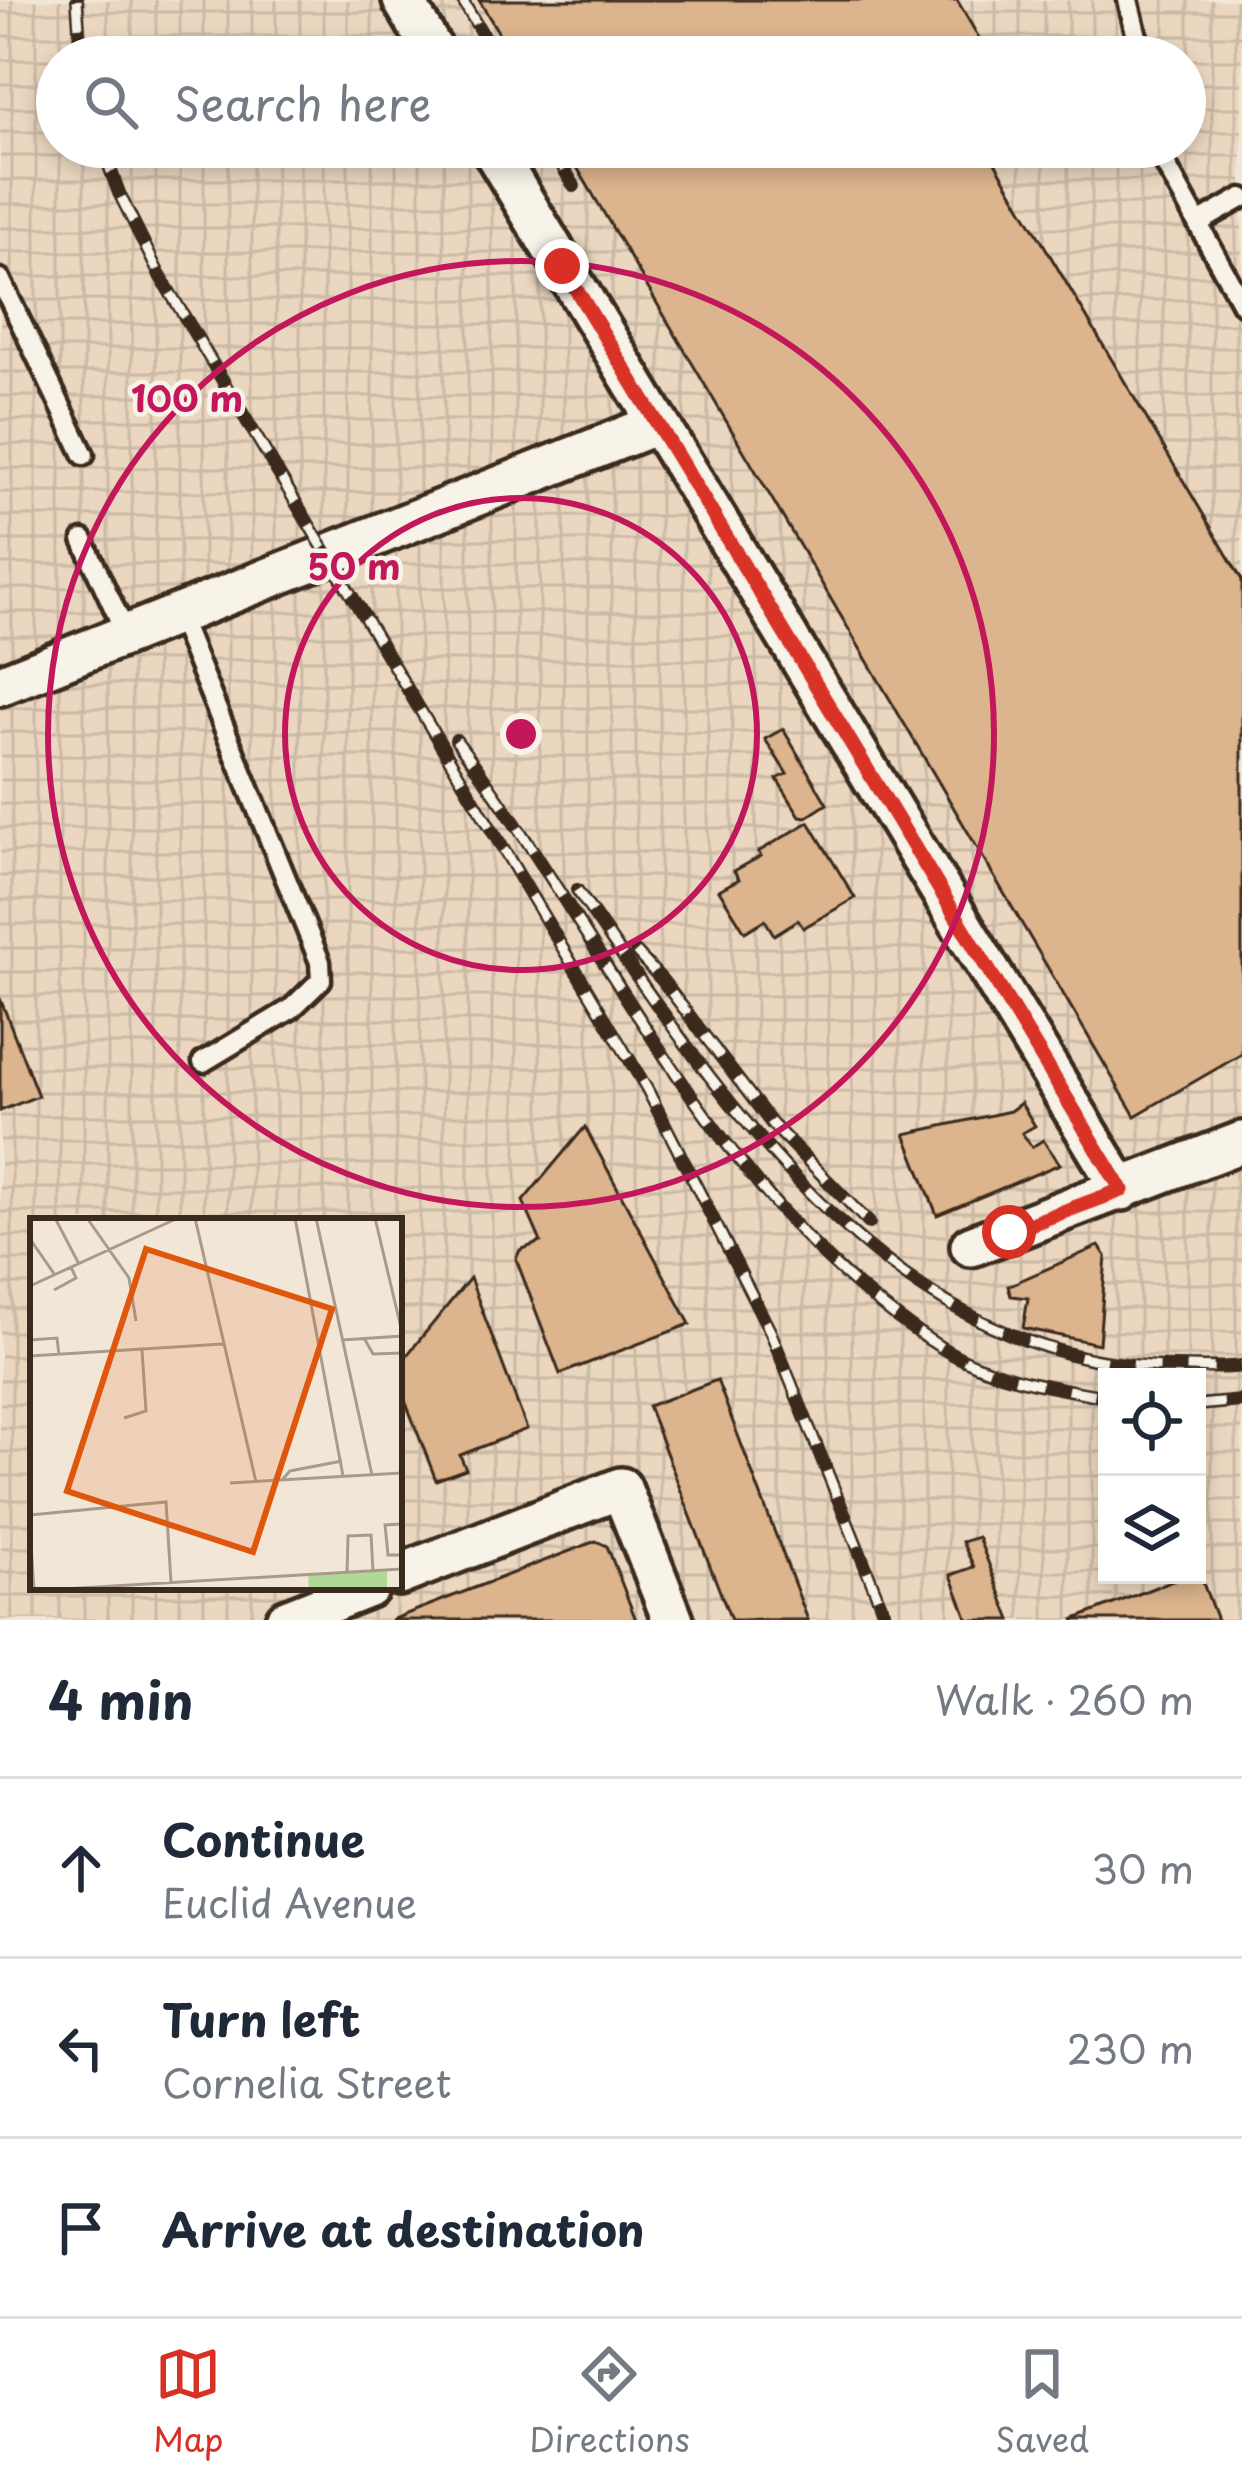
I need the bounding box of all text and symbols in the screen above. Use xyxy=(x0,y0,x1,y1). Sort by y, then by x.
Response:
search box xyxy=(36,36,1206,168)
text: Search here xyxy=(174,68,431,136)
icon: search xyxy=(78,69,144,135)
route end xyxy=(535,239,589,293)
text: 100 m xyxy=(131,370,243,424)
text: 50 m xyxy=(307,538,401,592)
centre of rings xyxy=(500,713,542,755)
route start xyxy=(982,1205,1036,1259)
inset map xyxy=(30,1218,402,1590)
map controls xyxy=(1098,1368,1206,1584)
button: locate xyxy=(1098,1368,1206,1476)
button: layers xyxy=(1098,1476,1206,1584)
text: 4 min xyxy=(48,1660,193,1737)
text: Walk · 260 m xyxy=(935,1669,1194,1728)
text: Continue xyxy=(162,1804,365,1872)
icon: ahead xyxy=(48,1835,114,1901)
text: 30 m xyxy=(1091,1838,1194,1897)
text: Euclid Avenue xyxy=(162,1872,417,1931)
text: Turn left xyxy=(162,1984,361,2052)
icon: left xyxy=(48,2015,114,2081)
text: 230 m xyxy=(1067,2018,1194,2077)
text: Cornelia Street xyxy=(162,2052,451,2111)
text: Arrive at destination xyxy=(162,2194,645,2262)
icon: arrive xyxy=(48,2195,114,2261)
tab: Map xyxy=(153,2341,223,2463)
tab: Directions xyxy=(529,2341,690,2463)
tab: Saved xyxy=(995,2341,1089,2463)

